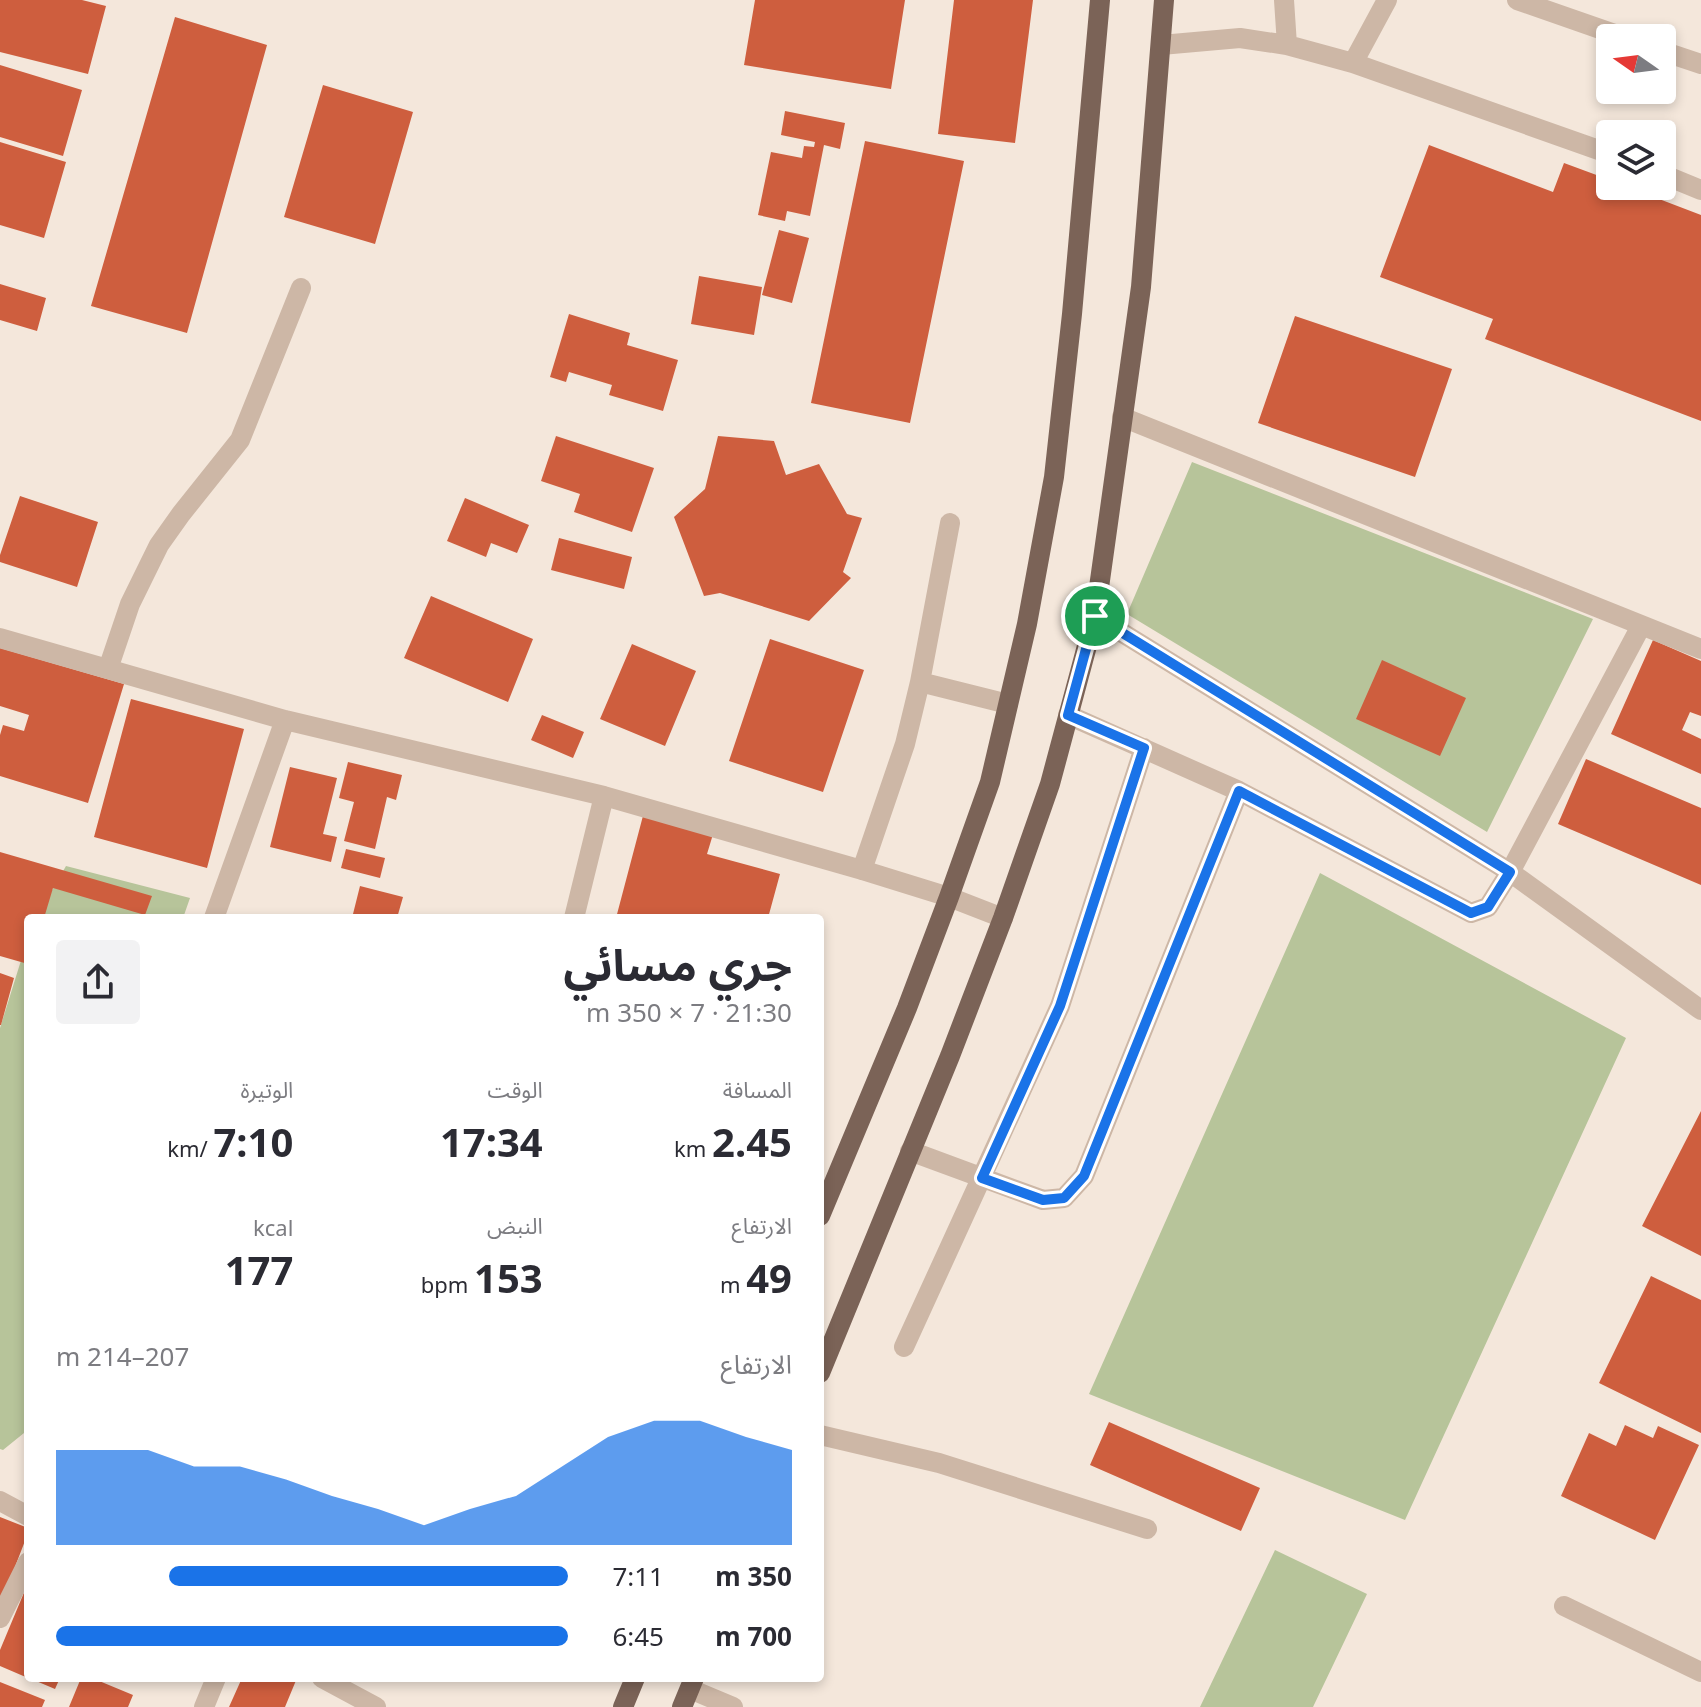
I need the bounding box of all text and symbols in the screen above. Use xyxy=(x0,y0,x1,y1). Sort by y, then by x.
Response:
north arrow xyxy=(1596,24,1676,104)
map controls xyxy=(1596,24,1676,200)
button: layers xyxy=(1596,120,1676,200)
pin xyxy=(1061,582,1129,650)
icon: arrive xyxy=(1073,594,1117,638)
text: جري مسائي xyxy=(563,934,792,994)
button: share xyxy=(56,940,140,1024)
text: 21:30 · 7 × 350 m xyxy=(586,994,792,1030)
text: الوتيرة xyxy=(240,1074,293,1104)
text: الوقت xyxy=(487,1074,543,1104)
text: المسافة xyxy=(723,1074,792,1104)
text: 7:10 xyxy=(213,1114,293,1169)
text: 17:34 xyxy=(440,1114,543,1169)
text: 2.45 xyxy=(712,1114,792,1169)
text: /km xyxy=(167,1133,213,1163)
text: km xyxy=(674,1133,712,1163)
text: النبض xyxy=(487,1210,543,1240)
text: الارتفاع xyxy=(732,1210,792,1240)
text: kcal xyxy=(253,1212,293,1242)
text: 177 xyxy=(225,1242,293,1297)
text: 153 xyxy=(474,1250,543,1305)
text: 49 xyxy=(746,1250,792,1305)
text: bpm xyxy=(421,1269,474,1299)
text: m xyxy=(720,1269,746,1299)
text: 207–214 m xyxy=(56,1338,189,1374)
text: الارتفاع xyxy=(721,1346,792,1382)
text: 7:11 xyxy=(612,1558,664,1594)
text: 350 m xyxy=(715,1558,792,1594)
text: 6:45 xyxy=(612,1618,664,1654)
text: 700 m xyxy=(715,1618,792,1654)

